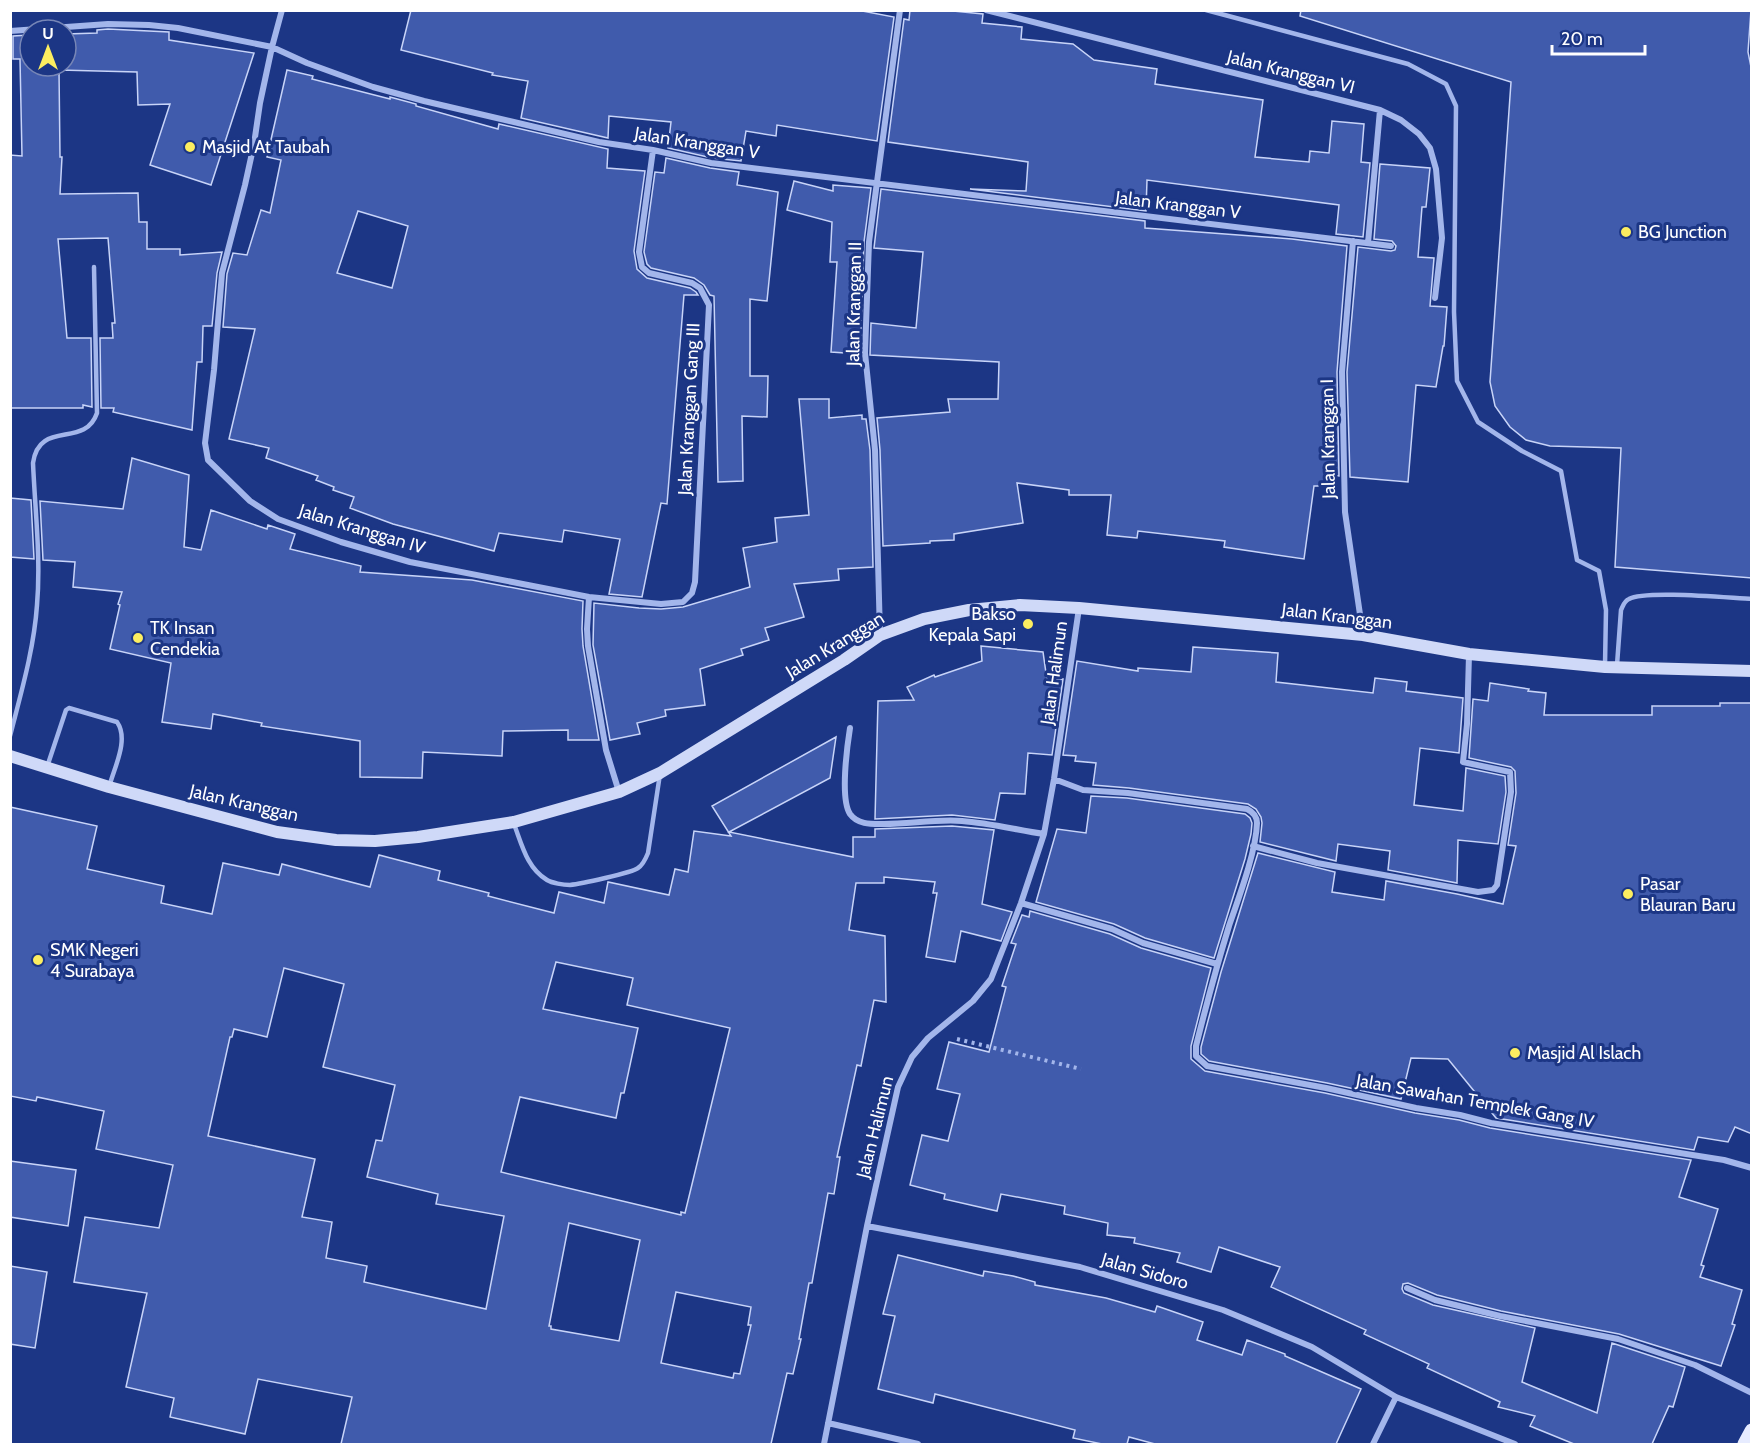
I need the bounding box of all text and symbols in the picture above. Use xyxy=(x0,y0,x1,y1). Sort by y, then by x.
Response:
north arrow xyxy=(18,18,78,78)
scale bar xyxy=(1552,18,1645,56)
text: U xyxy=(42,24,54,43)
text: 20 m xyxy=(1561,28,1603,50)
street label: Jalan Kranggan VI xyxy=(1224,45,1357,98)
street label: Jalan Kranggan V xyxy=(632,122,761,164)
place label: Masjid At Taubah xyxy=(202,136,330,158)
marker: Masjid At Taubah xyxy=(183,140,197,154)
street label: Jalan Kranggan V xyxy=(1113,186,1242,224)
place label: BG Junction xyxy=(1638,221,1727,243)
marker: BG Junction xyxy=(1619,225,1633,239)
street label: Jalan Kranggan II xyxy=(842,242,866,367)
street label: Jalan Kranggan Gang III xyxy=(673,322,705,497)
street label: Jalan Kranggan I xyxy=(1316,379,1340,500)
street label: Jalan Kranggan IV xyxy=(295,499,428,559)
street label: Jalan Kranggan xyxy=(1280,598,1393,634)
place label: Bakso Kepala Sapi xyxy=(929,603,1016,646)
street label: Jalan Kranggan xyxy=(781,607,888,684)
place label: TK Insan Cendekia xyxy=(150,617,220,660)
marker: Bakso Kepala Sapi xyxy=(1021,617,1035,631)
street label: Jalan Halimun xyxy=(1036,620,1072,727)
marker: TK Insan Cendekia xyxy=(131,631,145,645)
street label: Jalan Kranggan xyxy=(186,780,301,826)
place label: Pasar Blauran Baru xyxy=(1640,873,1736,916)
marker: Pasar Blauran Baru xyxy=(1621,887,1635,901)
place label: SMK Negeri 4 Surabaya xyxy=(50,939,139,982)
marker: SMK Negeri 4 Surabaya xyxy=(31,953,45,967)
place label: Masjid Al Islach xyxy=(1527,1042,1641,1064)
marker: Masjid Al Islach xyxy=(1508,1046,1522,1060)
street label: Jalan Sawahan Templek Gang IV xyxy=(1353,1069,1596,1133)
street label: Jalan Halimun xyxy=(851,1074,898,1181)
street label: Jalan Sidoro xyxy=(1098,1248,1191,1294)

